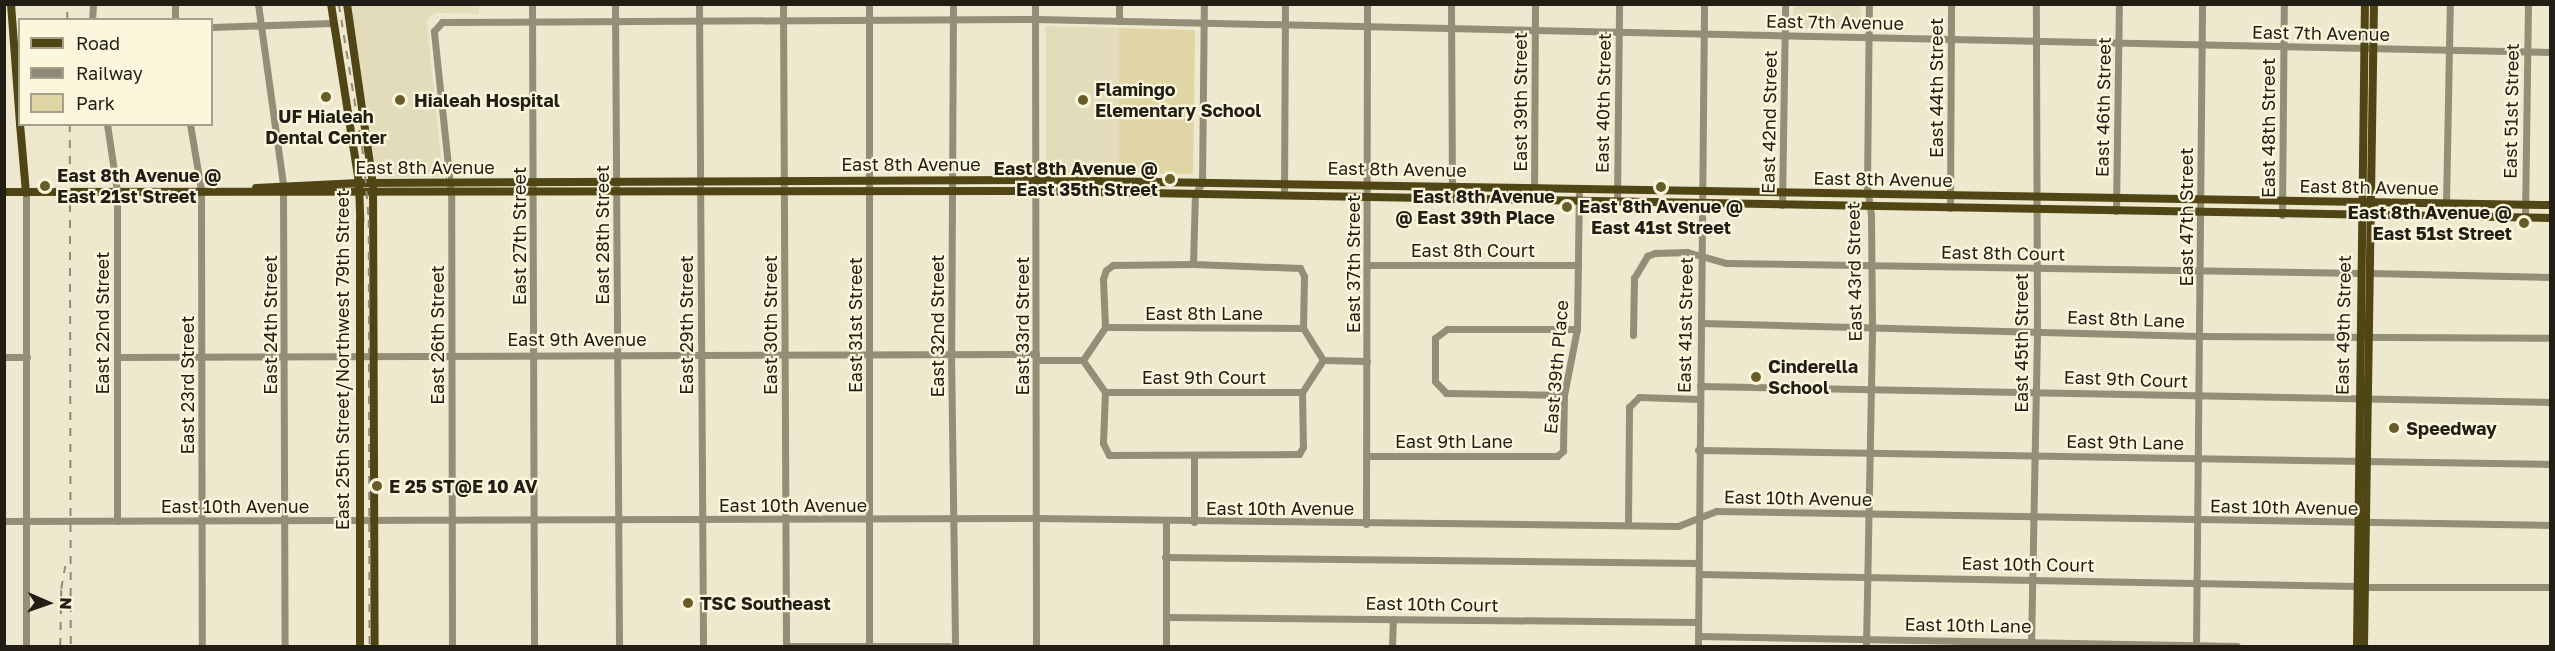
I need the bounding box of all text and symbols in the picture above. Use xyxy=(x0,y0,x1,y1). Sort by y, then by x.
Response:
street label: East 7th Avenue xyxy=(1766,10,1904,34)
legend xyxy=(18,18,213,126)
street label: East 44th Street xyxy=(1925,18,1947,158)
street label: East 7th Avenue xyxy=(2252,21,2390,45)
text: Road xyxy=(76,32,120,54)
street label: East 39th Street xyxy=(1509,32,1531,172)
street label: East 40th Street xyxy=(1591,33,1615,173)
street label: East 46th Street xyxy=(2091,37,2115,177)
street label: East 51st Street xyxy=(2499,43,2523,179)
street label: East 42nd Street xyxy=(1757,50,1781,194)
street label: East 48th Street xyxy=(2257,58,2279,198)
text: Railway xyxy=(76,62,143,84)
place label: Flamingo Elementary School xyxy=(1095,79,1261,122)
place label: Hialeah Hospital xyxy=(414,89,560,111)
marker: UF Hialeah Dental Center xyxy=(319,90,333,104)
marker: Hialeah Hospital xyxy=(391,91,409,109)
text: Park xyxy=(76,92,115,114)
marker: Flamingo Elementary School xyxy=(1076,93,1090,107)
place label: UF Hialeah Dental Center xyxy=(265,106,387,148)
street label: East 47th Street xyxy=(2175,148,2197,286)
street label: East 8th Avenue xyxy=(841,153,981,175)
street label: East 8th Avenue xyxy=(355,156,495,178)
street label: East 8th Avenue xyxy=(1327,157,1467,181)
place label: East 8th Avenue @ East 35th Street xyxy=(993,158,1158,201)
place label: East 8th Avenue @ East 21st Street xyxy=(57,165,222,207)
street label: East 28th Street xyxy=(591,165,613,305)
street label: East 27th Street xyxy=(508,167,530,305)
street label: East 8th Avenue xyxy=(1813,167,1953,191)
marker: East 8th Avenue @ East 35th Street xyxy=(1163,172,1177,186)
street label: East 8th Avenue xyxy=(2299,175,2439,199)
marker: East 8th Avenue @ East 21st Street xyxy=(38,179,52,193)
marker: East 8th Avenue @ East 41st Street xyxy=(1654,180,1668,194)
place label: East 8th Avenue @ East 39th Place xyxy=(1395,186,1555,228)
street label: East 25th Street/Northwest 79th Street xyxy=(331,190,353,530)
street label: East 37th Street xyxy=(1342,195,1364,333)
place label: East 8th Avenue @ East 41st Street xyxy=(1579,196,1743,238)
marker: East 8th Avenue @ East 39th Place xyxy=(1560,200,1574,214)
street label: East 43rd Street xyxy=(1842,202,1866,342)
place label: East 8th Avenue @ East 51st Street xyxy=(2347,202,2512,244)
marker: East 8th Avenue @ East 51st Street xyxy=(2517,216,2531,230)
street label: East 8th Court xyxy=(1411,239,1535,261)
street label: East 8th Court xyxy=(1941,241,2065,265)
street label: East 22nd Street xyxy=(91,251,113,395)
street label: East 32nd Street xyxy=(926,254,948,398)
street label: East 24th Street xyxy=(259,255,281,395)
street label: East 29th Street xyxy=(675,255,697,395)
street label: East 30th Street xyxy=(759,255,781,395)
street label: East 49th Street xyxy=(2331,255,2355,395)
street label: East 31st Street xyxy=(844,257,866,393)
street label: East 33rd Street xyxy=(1011,257,1033,395)
street label: East 41st Street xyxy=(1673,257,1697,393)
street label: East 26th Street xyxy=(426,265,448,405)
street label: East 45th Street xyxy=(2010,273,2032,413)
street label: East 39th Place xyxy=(1539,299,1573,435)
street label: East 8th Lane xyxy=(1145,302,1263,324)
street label: East 8th Lane xyxy=(2067,306,2185,332)
street label: East 23rd Street xyxy=(176,316,198,454)
street label: East 9th Avenue xyxy=(507,328,647,350)
place label: Cinderella School xyxy=(1768,356,1858,398)
street label: East 9th Court xyxy=(1142,366,1266,388)
street label: East 9th Court xyxy=(2063,366,2189,392)
marker: Cinderella School xyxy=(1749,370,1763,384)
place label: Speedway xyxy=(2406,417,2497,439)
marker: Speedway xyxy=(2387,421,2401,435)
street label: East 9th Lane xyxy=(1395,430,1513,452)
street label: East 9th Lane xyxy=(2066,430,2184,454)
place label: E 25 ST@E 10 AV xyxy=(389,475,537,497)
marker: E 25 ST@E 10 AV xyxy=(370,479,384,493)
street label: East 10th Avenue xyxy=(1724,486,1872,510)
street label: East 10th Avenue xyxy=(719,494,867,516)
street label: East 10th Avenue xyxy=(161,495,309,517)
street label: East 10th Avenue xyxy=(2210,495,2358,519)
street label: East 10th Avenue xyxy=(1206,497,1354,519)
street label: East 10th Court xyxy=(1961,552,2095,576)
north arrow xyxy=(18,573,78,633)
place label: TSC Southeast xyxy=(700,592,831,614)
street label: East 10th Court xyxy=(1365,592,1499,616)
marker: TSC Southeast xyxy=(681,596,695,610)
text: N xyxy=(56,597,76,610)
street label: East 10th Lane xyxy=(1904,613,2032,637)

